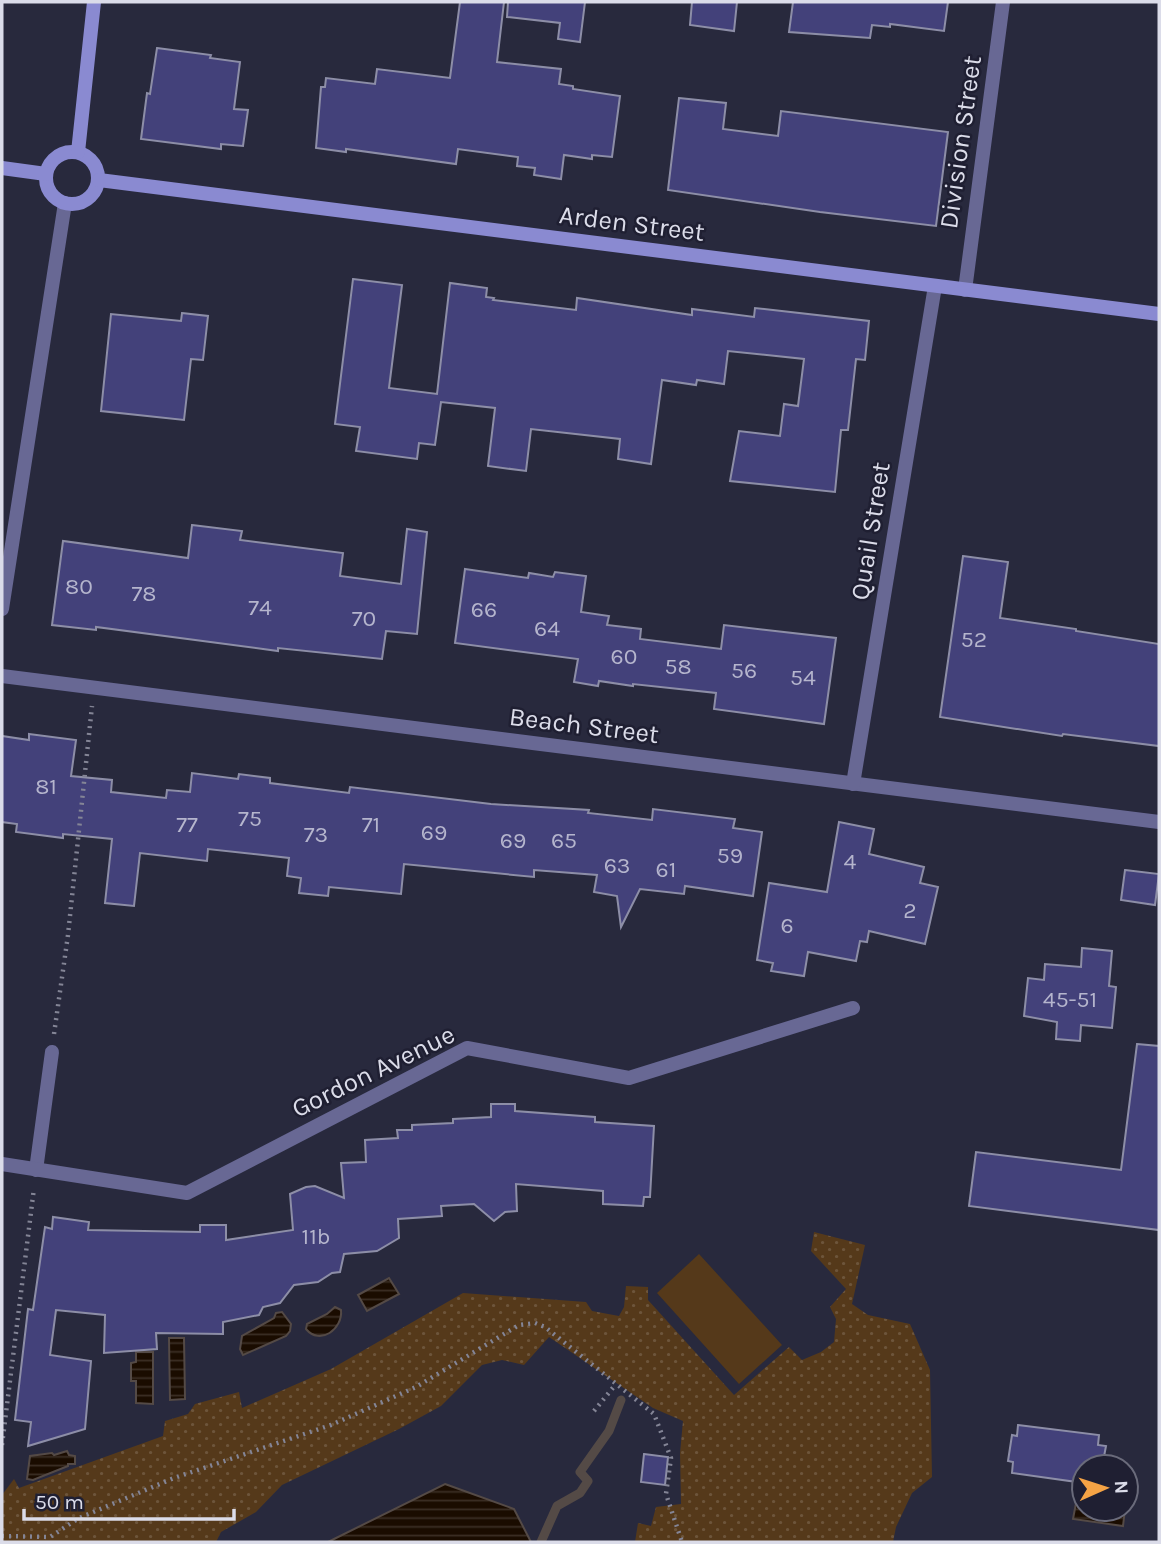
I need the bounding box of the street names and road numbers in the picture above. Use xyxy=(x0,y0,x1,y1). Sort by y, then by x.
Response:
street label: Division Street xyxy=(933,53,988,231)
street label: Arden Street xyxy=(557,199,707,248)
street label: Quail Street xyxy=(844,460,897,602)
street label: Beach Street xyxy=(507,701,661,750)
street label: Gordon Avenue xyxy=(287,1019,460,1124)

